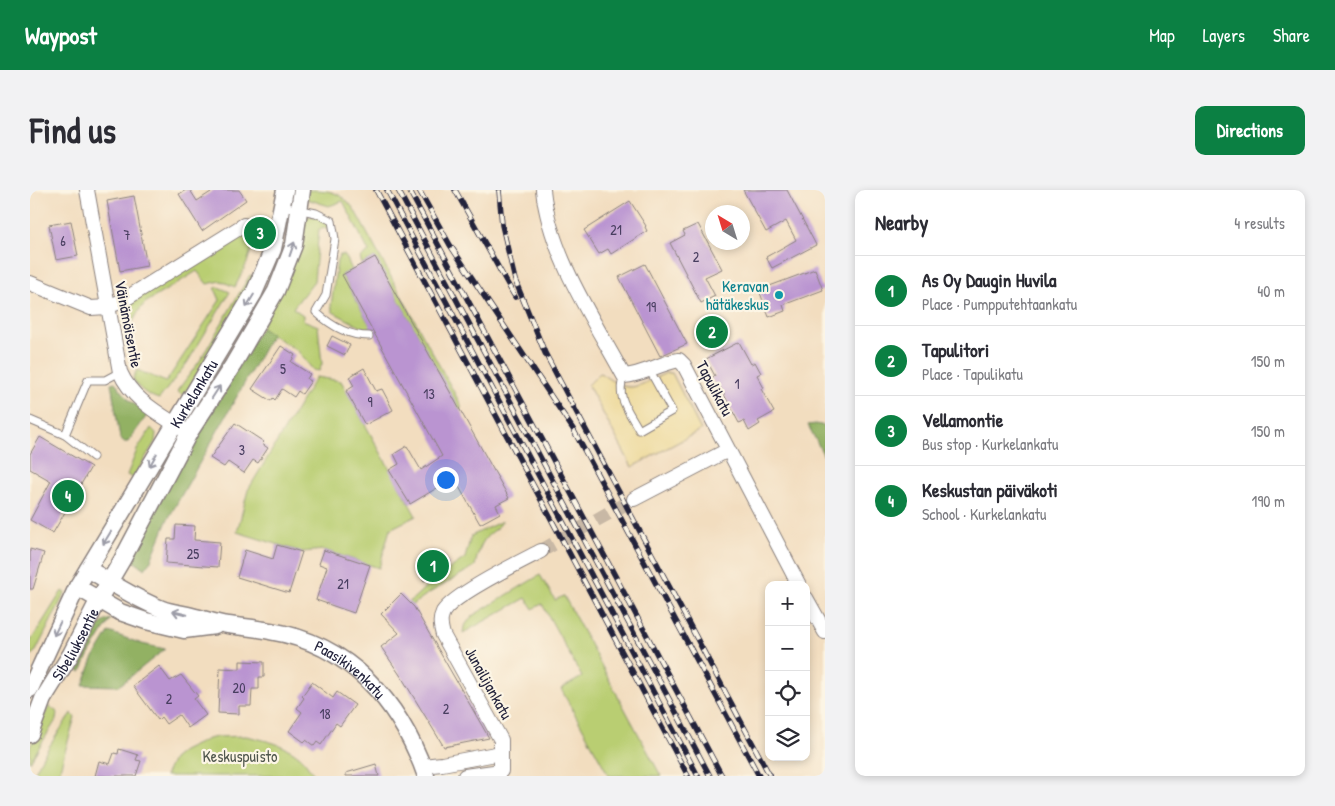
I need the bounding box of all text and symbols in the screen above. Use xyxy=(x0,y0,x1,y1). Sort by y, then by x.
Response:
text: Waypost xyxy=(25,19,97,51)
text: Map xyxy=(1149,23,1175,48)
text: Layers xyxy=(1203,23,1245,48)
text: Share xyxy=(1273,23,1310,48)
button: Directions xyxy=(1195,106,1305,155)
text: Find us xyxy=(30,107,116,154)
north arrow xyxy=(705,205,750,250)
text: Nearby xyxy=(875,208,928,237)
text: 4 results xyxy=(1234,212,1285,234)
pin: 3 xyxy=(244,214,276,252)
house number: 21 xyxy=(610,220,622,239)
house number: 7 xyxy=(124,225,131,244)
house number: 6 xyxy=(60,231,66,250)
one-way arrow xyxy=(288,242,297,257)
house number: 2 xyxy=(693,247,700,266)
text: As Oy Daugin Huvila xyxy=(922,267,1057,293)
place label: Keravan hätäkeskus xyxy=(706,275,769,315)
street label: Väinämöisentie xyxy=(110,278,148,370)
text: 1 xyxy=(888,280,894,302)
text: 40 m xyxy=(1257,280,1285,302)
marker: Keravan hätäkeskus xyxy=(773,289,785,301)
text: Place · Pumpputehtaankatu xyxy=(922,293,1077,315)
one-way arrow xyxy=(244,294,255,308)
house number: 19 xyxy=(646,297,656,316)
pin: 2 xyxy=(696,313,728,351)
text: Tapulitori xyxy=(922,337,989,363)
text: 2 xyxy=(887,350,895,372)
text: 150 m xyxy=(1251,350,1285,372)
street label: Kurkelankatu xyxy=(164,355,223,432)
street label: Tapulikatu xyxy=(691,356,739,420)
house number: 5 xyxy=(280,359,286,378)
text: Place · Tapulikatu xyxy=(922,363,1023,385)
house number: 1 xyxy=(734,374,740,393)
house number: 13 xyxy=(423,384,435,403)
one-way arrow xyxy=(211,385,221,399)
house number: 9 xyxy=(367,392,373,411)
text: Vellamontie xyxy=(922,407,1003,433)
text: 3 xyxy=(887,420,895,442)
text: 150 m xyxy=(1251,420,1285,442)
text: Bus stop · Kurkelankatu xyxy=(922,433,1058,455)
house number: 3 xyxy=(239,440,245,459)
one-way arrow xyxy=(148,452,158,466)
your location xyxy=(433,467,459,493)
pin: 4 xyxy=(52,477,84,515)
text: Keskustan päiväkoti xyxy=(922,477,1058,503)
text: 4 xyxy=(888,490,894,512)
text: 190 m xyxy=(1252,490,1285,512)
text: School · Kurkelankatu xyxy=(922,503,1047,525)
one-way arrow xyxy=(101,530,111,544)
house number: 25 xyxy=(187,544,199,563)
pin: 1 xyxy=(417,547,449,585)
house number: 21 xyxy=(337,574,349,593)
map controls xyxy=(765,581,810,761)
button: + xyxy=(765,581,810,626)
street label: Sibeliuksentie xyxy=(46,603,104,685)
one-way arrow xyxy=(173,608,189,617)
one-way arrow xyxy=(52,621,61,636)
button: − xyxy=(765,626,810,671)
street label: Paasikivenkatu xyxy=(311,635,391,704)
street label: Junailijankatu xyxy=(460,643,518,724)
button: locate xyxy=(765,671,810,716)
house number: 20 xyxy=(233,678,245,697)
house number: 2 xyxy=(166,689,173,708)
house number: 2 xyxy=(443,699,450,718)
house number: 18 xyxy=(319,704,331,723)
button: layers xyxy=(765,716,810,761)
park label: Keskuspuisto xyxy=(202,745,278,767)

